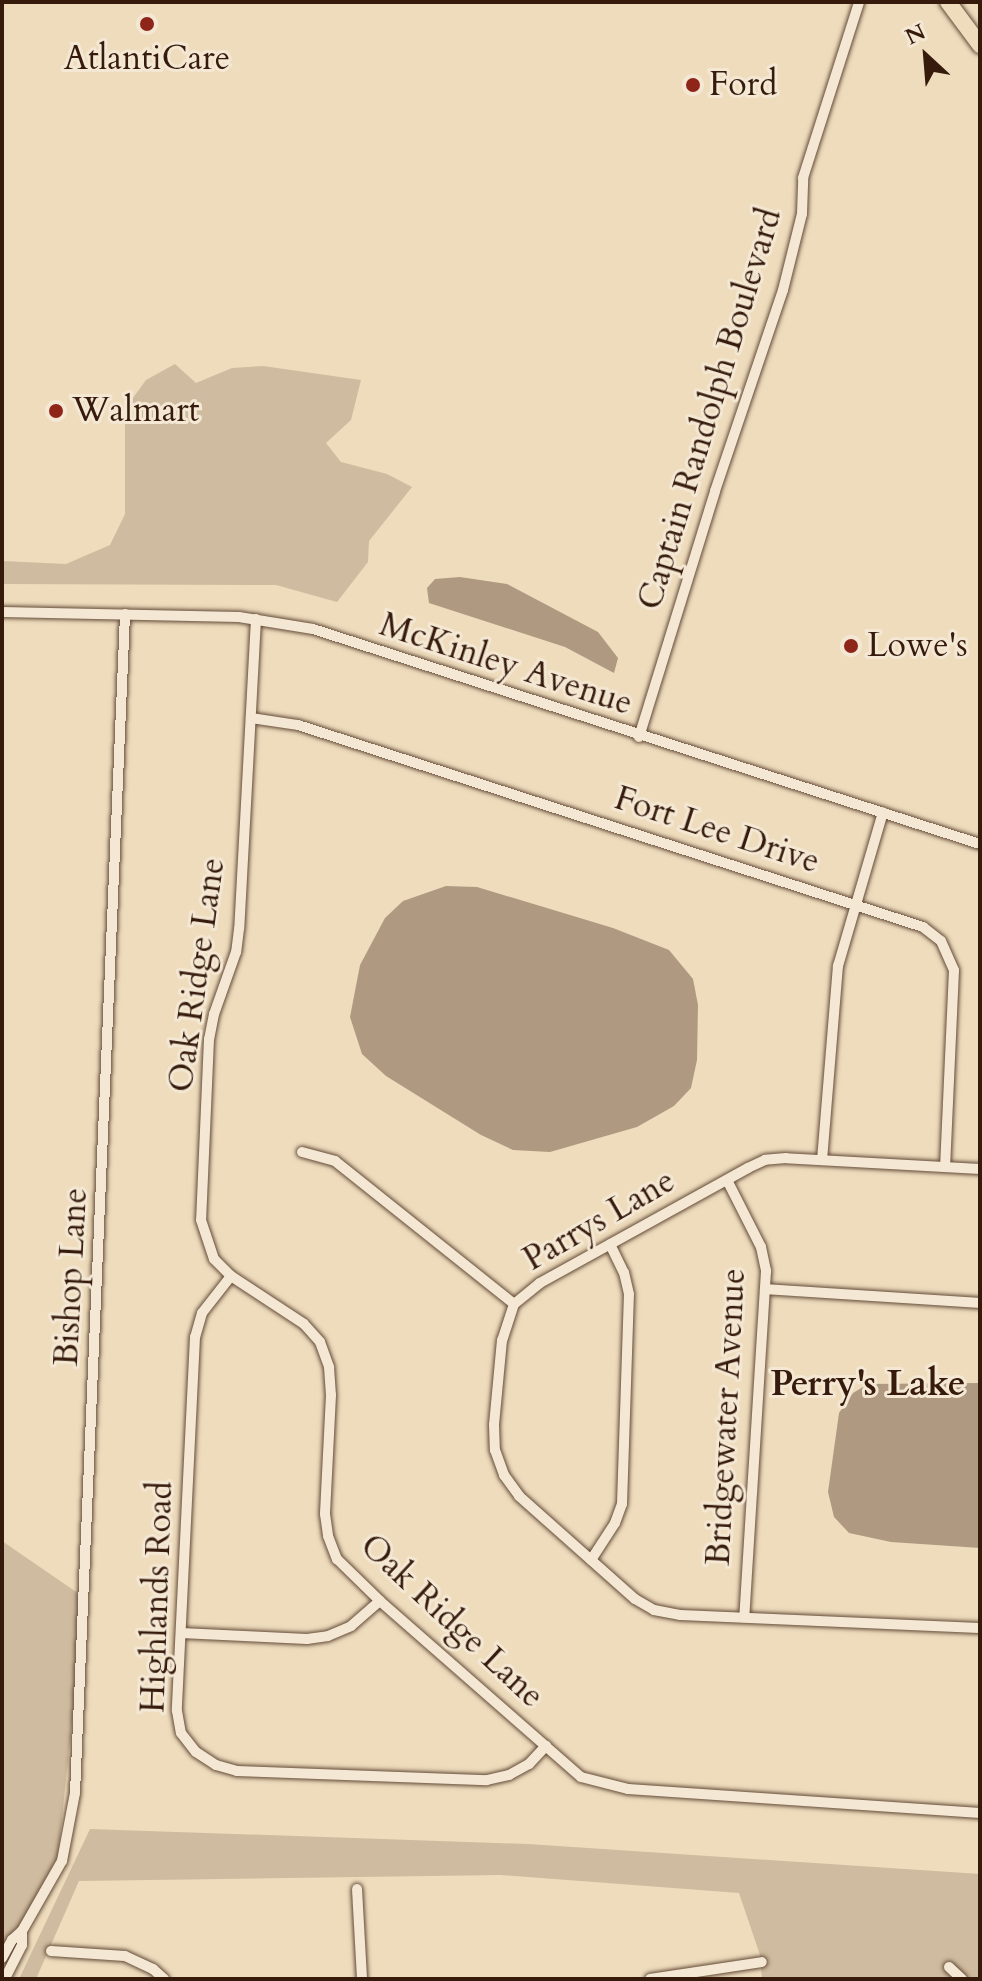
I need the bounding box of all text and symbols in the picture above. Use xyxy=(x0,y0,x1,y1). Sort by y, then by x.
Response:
marker: AtlantiCare xyxy=(136,13,158,35)
north arrow xyxy=(886,16,966,96)
text: N xyxy=(900,17,931,52)
place label: AtlantiCare xyxy=(64,39,230,79)
place label: Ford xyxy=(709,65,777,105)
marker: Ford xyxy=(684,76,702,94)
street label: Captain Randolph Boulevard xyxy=(629,203,791,615)
place label: Walmart xyxy=(72,391,199,431)
marker: Walmart xyxy=(47,402,65,420)
street label: McKinley Avenue xyxy=(375,604,637,724)
place label: Lowe's xyxy=(867,626,968,666)
marker: Lowe's xyxy=(842,637,860,655)
street label: Fort Lee Drive xyxy=(609,778,825,882)
street label: Oak Ridge Lane xyxy=(160,855,234,1095)
street label: Parrys Lane xyxy=(516,1160,682,1280)
street label: Bishop Lane xyxy=(46,1187,96,1367)
street label: Bridgewater Avenue xyxy=(698,1267,754,1567)
district label: Perry's Lake xyxy=(770,1362,966,1406)
street label: Highlands Road xyxy=(133,1481,181,1713)
street label: Oak Ridge Lane xyxy=(352,1526,552,1716)

